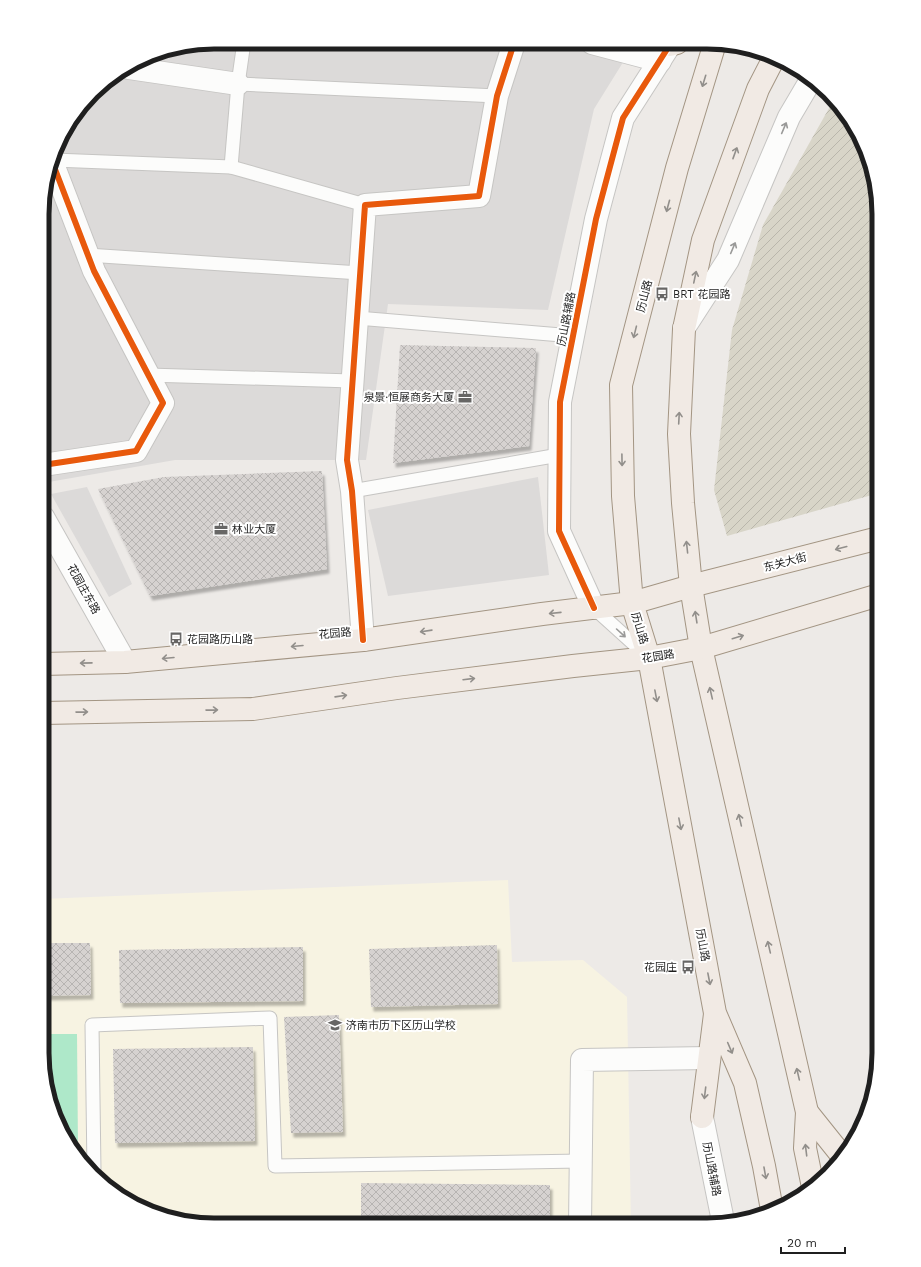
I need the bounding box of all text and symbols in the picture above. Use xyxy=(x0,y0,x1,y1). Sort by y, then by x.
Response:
one-way arrow xyxy=(700,74,707,87)
one-way arrow xyxy=(781,122,788,134)
one-way arrow xyxy=(731,148,739,160)
one-way arrow xyxy=(663,199,671,212)
one-way arrow xyxy=(730,242,738,254)
one-way arrow xyxy=(692,271,700,284)
street label: 历山路 xyxy=(634,279,655,314)
bus stop icon: BRT 花园路 xyxy=(654,286,670,302)
place label: BRT 花园路 xyxy=(673,288,730,301)
street label: 历山路辅路 xyxy=(555,291,578,347)
one-way arrow xyxy=(631,325,638,338)
office icon: 泉景·恒展商务大厦 xyxy=(457,389,473,405)
place label: 泉景·恒展商务大厦 xyxy=(364,391,454,404)
one-way arrow xyxy=(676,412,683,425)
one-way arrow xyxy=(618,453,626,466)
office icon: 林业大厦 xyxy=(213,521,229,537)
place label: 林业大厦 xyxy=(232,523,276,536)
one-way arrow xyxy=(683,541,691,554)
one-way arrow xyxy=(835,544,848,552)
street label: 东关大街 xyxy=(762,551,808,574)
street label: 花园庄东路 xyxy=(65,562,103,616)
one-way arrow xyxy=(549,609,562,616)
street label: 历山路 xyxy=(628,610,651,646)
one-way arrow xyxy=(692,611,700,624)
street label: 花园路 xyxy=(318,626,352,641)
one-way arrow xyxy=(420,627,433,635)
one-way arrow xyxy=(616,628,626,638)
bus stop icon: 花园路历山路 xyxy=(168,631,184,647)
place label: 花园路历山路 xyxy=(187,633,253,646)
one-way arrow xyxy=(731,633,744,640)
one-way arrow xyxy=(291,642,304,650)
street label: 花园路 xyxy=(641,647,675,665)
one-way arrow xyxy=(162,655,175,662)
one-way arrow xyxy=(80,659,93,667)
one-way arrow xyxy=(463,675,476,683)
one-way arrow xyxy=(707,687,714,700)
one-way arrow xyxy=(652,689,660,702)
one-way arrow xyxy=(334,692,347,700)
one-way arrow xyxy=(205,706,218,714)
one-way arrow xyxy=(75,708,88,716)
one-way arrow xyxy=(736,814,743,827)
one-way arrow xyxy=(676,817,684,830)
street label: 历山路 xyxy=(693,928,712,963)
one-way arrow xyxy=(764,941,772,954)
bus stop icon: 花园庄 xyxy=(680,959,696,975)
place label: 花园庄 xyxy=(644,961,677,974)
one-way arrow xyxy=(705,973,713,986)
school or university icon: 济南市历下区历山学校 xyxy=(327,1017,343,1033)
place label: 济南市历下区历山学校 xyxy=(346,1019,456,1032)
one-way arrow xyxy=(727,1042,735,1054)
one-way arrow xyxy=(793,1067,801,1080)
one-way arrow xyxy=(701,1086,709,1099)
street label: 历山路辅路 xyxy=(700,1141,723,1197)
one-way arrow xyxy=(802,1144,810,1157)
one-way arrow xyxy=(762,1166,770,1179)
scale bar xyxy=(781,1229,845,1255)
text: 20 m xyxy=(787,1236,817,1250)

